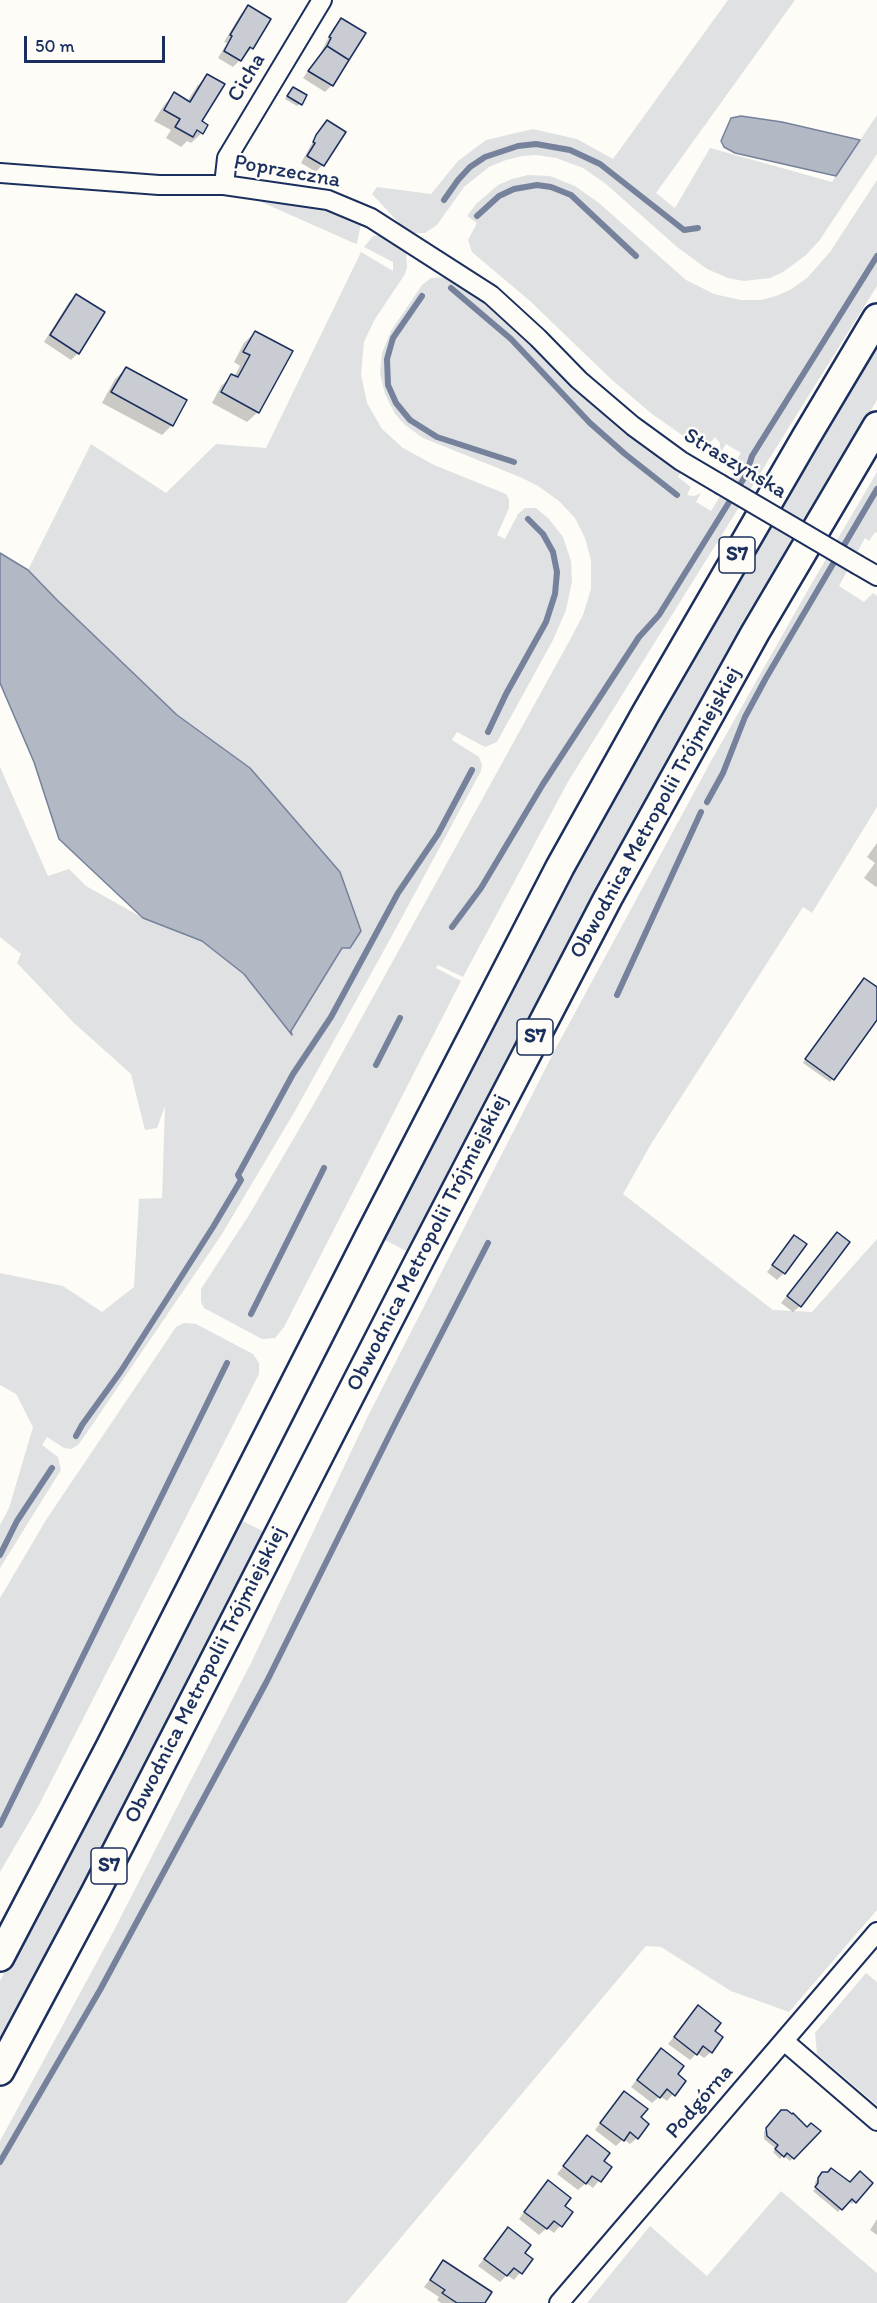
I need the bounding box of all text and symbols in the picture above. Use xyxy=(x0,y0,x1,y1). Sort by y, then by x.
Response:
scale bar xyxy=(27,24,168,62)
text: 50 m xyxy=(35,35,75,57)
street label: Cicha xyxy=(222,49,272,107)
street label: Poprzeczna xyxy=(232,150,342,194)
street label: Straszyńska xyxy=(678,423,792,505)
road number: S7 xyxy=(719,537,755,573)
street label: Obwodnica Metropolii Trójmiejskiej xyxy=(565,662,747,964)
road number: S7 xyxy=(517,1019,553,1055)
street label: Obwodnica Metropolii Trójmiejskiej xyxy=(341,1090,515,1396)
street label: Obwodnica Metropolii Trójmiejskiej xyxy=(119,1522,293,1828)
road number: S7 xyxy=(91,1848,127,1884)
street label: Podgórna xyxy=(661,2059,739,2145)

